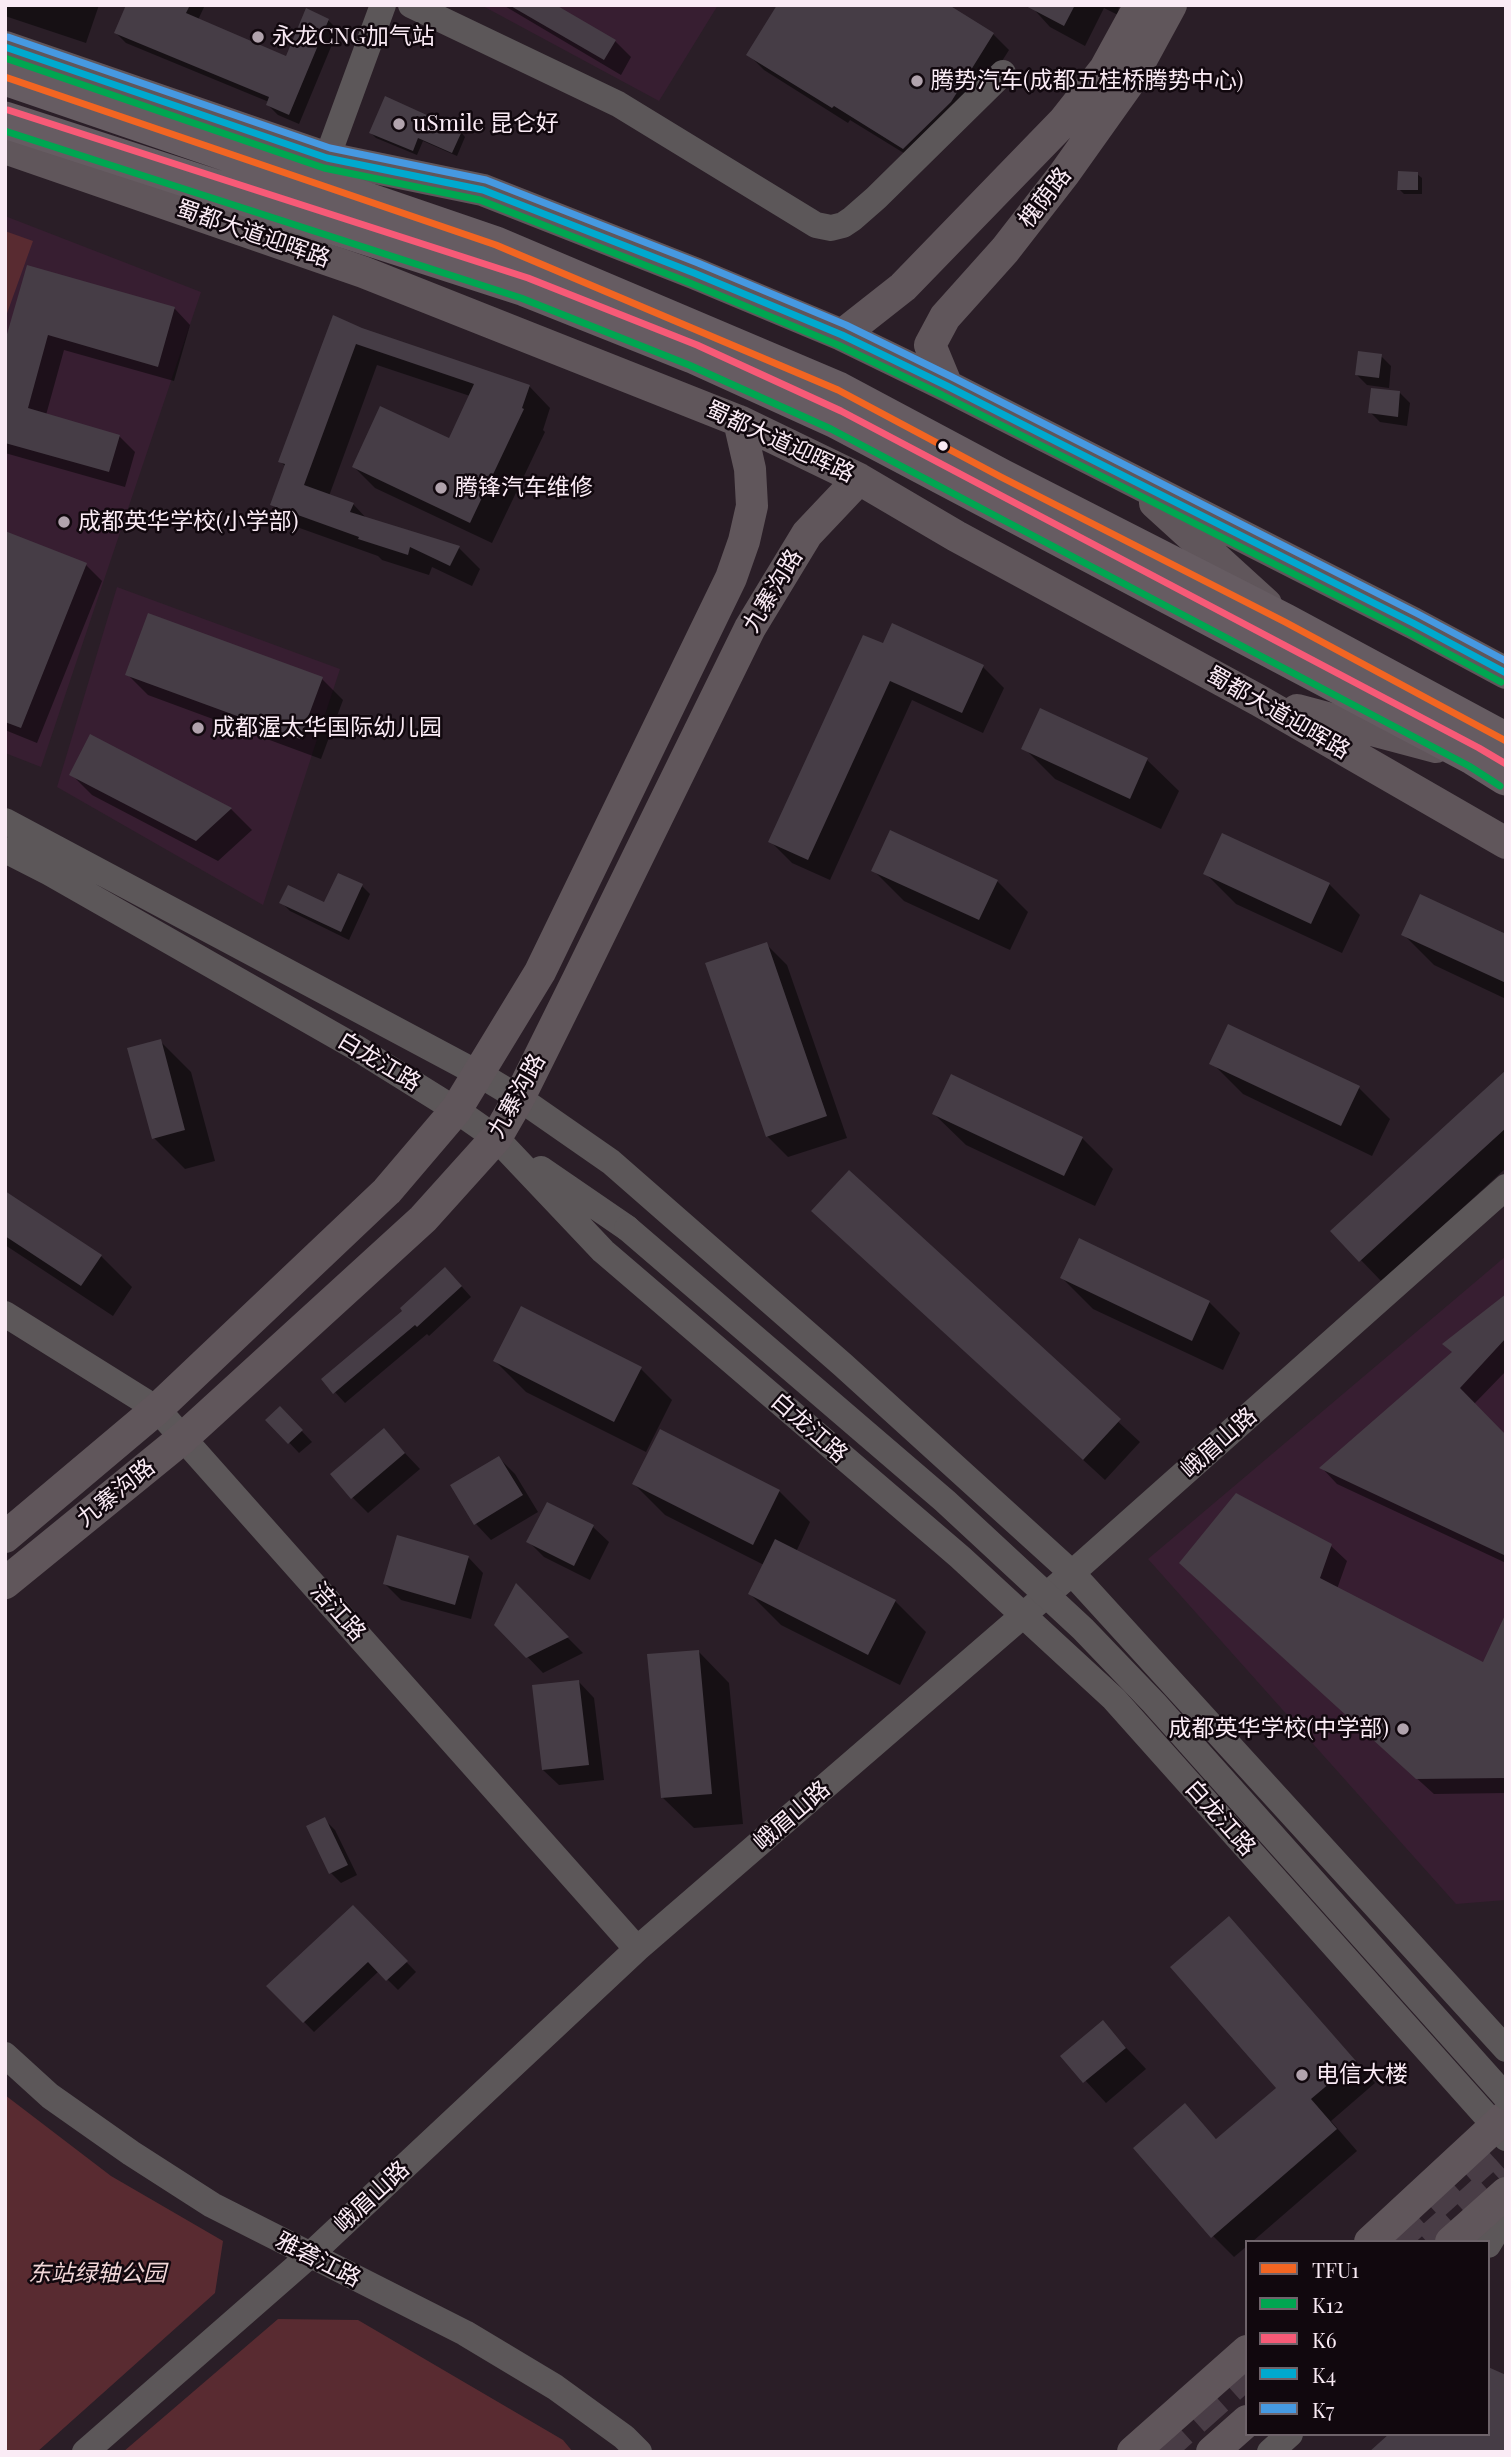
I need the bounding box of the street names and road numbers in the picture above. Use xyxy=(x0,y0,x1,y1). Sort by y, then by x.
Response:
street label: 槐荫路 xyxy=(1013,162,1077,234)
street label: 蜀都大道迎晖路 xyxy=(172,195,334,273)
street label: 蜀都大道迎晖路 xyxy=(701,395,859,489)
street label: 九寨沟路 xyxy=(737,544,809,638)
street label: 蜀都大道迎晖路 xyxy=(1201,661,1355,765)
street label: 白龙江路 xyxy=(332,1026,426,1098)
street label: 九寨沟路 xyxy=(483,1049,551,1143)
street label: 白龙江路 xyxy=(765,1387,853,1469)
street label: 峨眉山路 xyxy=(1176,1402,1262,1484)
street label: 九寨沟路 xyxy=(72,1453,160,1533)
street label: 涪江路 xyxy=(305,1577,371,1647)
street label: 峨眉山路 xyxy=(748,1775,836,1857)
street label: 白龙江路 xyxy=(1179,1775,1261,1861)
street label: 峨眉山路 xyxy=(329,2156,415,2238)
street label: 雅砻江路 xyxy=(271,2227,365,2293)

